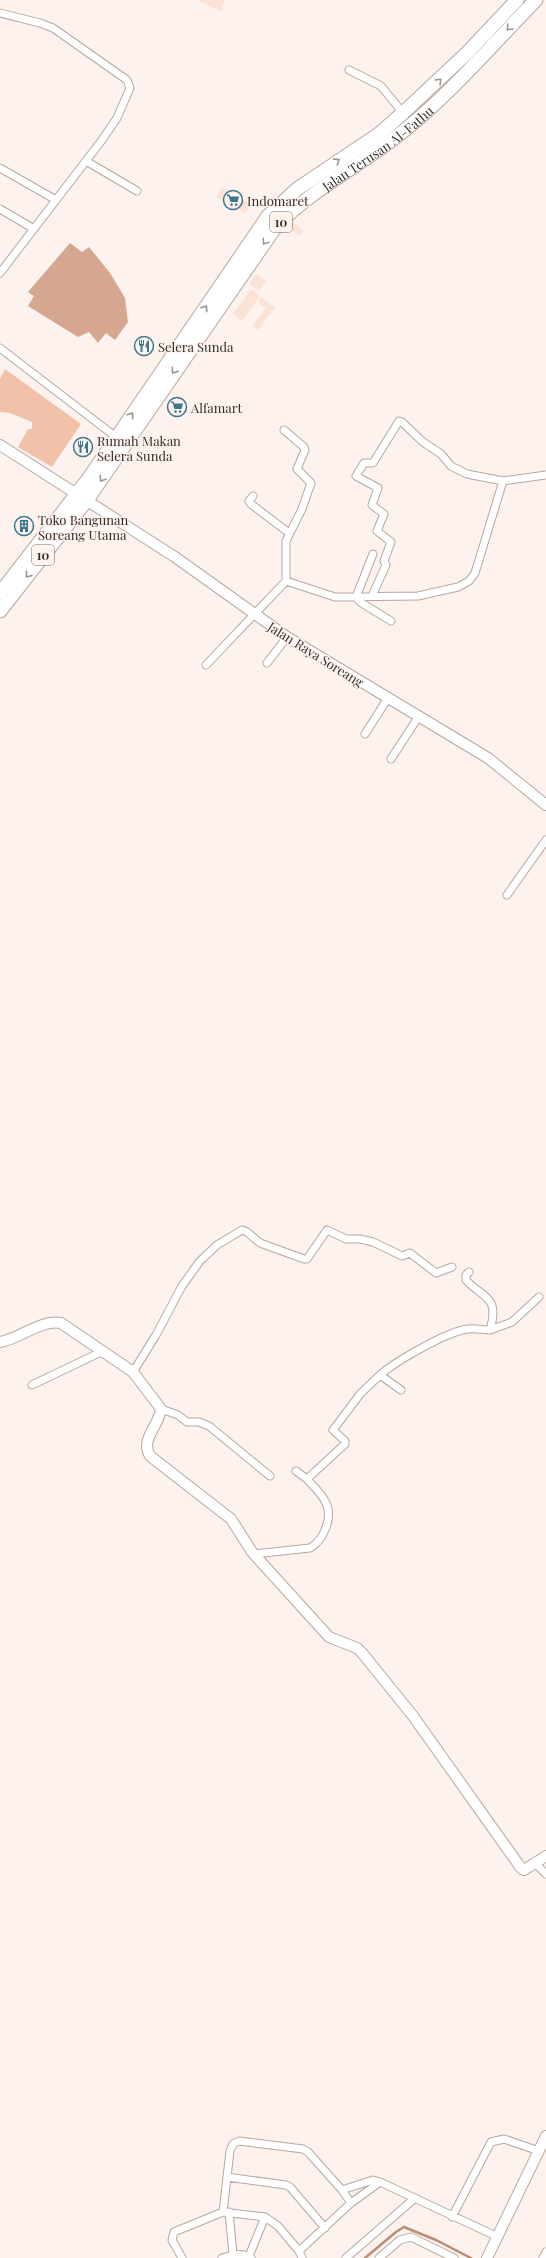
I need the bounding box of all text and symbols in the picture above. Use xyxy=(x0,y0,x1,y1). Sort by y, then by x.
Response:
one-way arrow xyxy=(506,23,513,31)
one-way arrow xyxy=(434,78,442,86)
street label: Jalan Terusan Al-Fathu xyxy=(318,101,437,195)
one-way arrow xyxy=(333,159,340,166)
supermarket icon: Indomaret xyxy=(222,189,244,211)
place label: Indomaret xyxy=(247,192,309,209)
road number: 10 xyxy=(270,212,292,232)
one-way arrow xyxy=(263,237,270,244)
one-way arrow xyxy=(200,305,207,312)
restaurant icon: Selera Sunda xyxy=(133,335,155,357)
place label: Selera Sunda xyxy=(158,338,234,355)
one-way arrow xyxy=(172,367,179,374)
supermarket icon: Alfamart xyxy=(166,396,188,418)
place label: Alfamart xyxy=(190,399,243,416)
one-way arrow xyxy=(126,412,134,419)
place label: Rumah Makan Selera Sunda xyxy=(97,432,181,464)
restaurant icon: Rumah Makan Selera Sunda xyxy=(72,436,94,458)
one-way arrow xyxy=(99,475,106,482)
place label: Toko Bangunan Soreang Utama xyxy=(38,511,129,543)
building icon: Toko Bangunan Soreang Utama xyxy=(13,515,35,537)
road number: 10 xyxy=(32,545,54,565)
one-way arrow xyxy=(26,570,33,577)
street label: Jalan Raya Soreang xyxy=(264,617,367,690)

